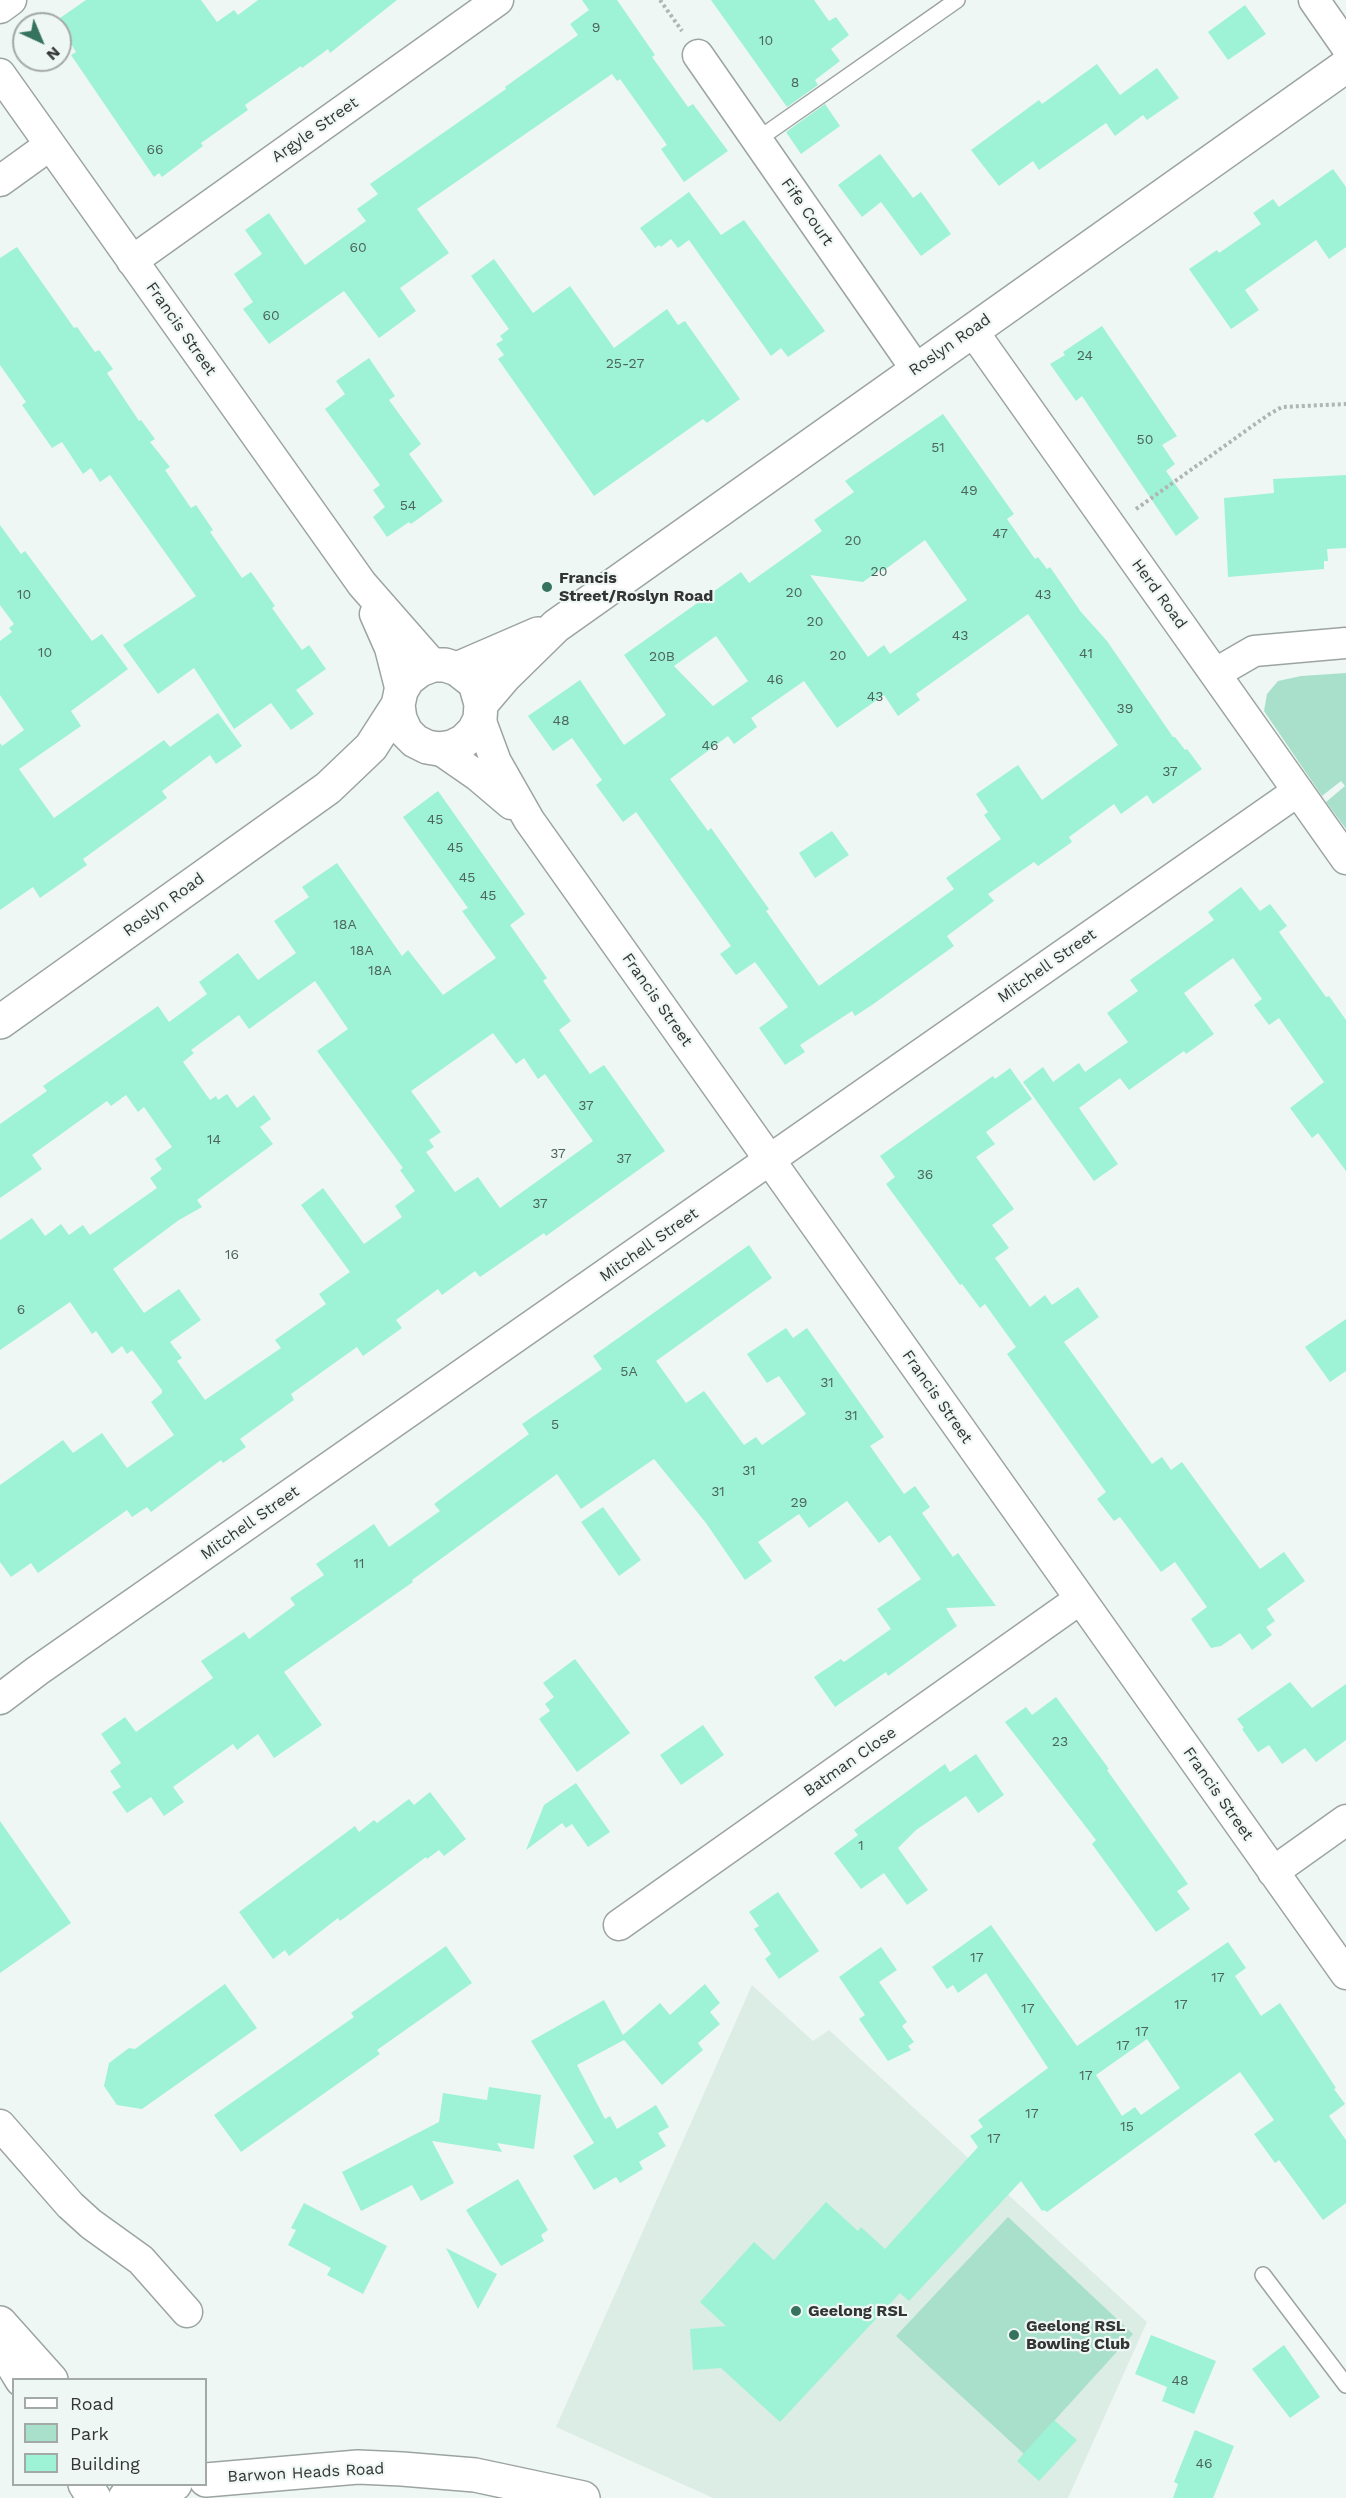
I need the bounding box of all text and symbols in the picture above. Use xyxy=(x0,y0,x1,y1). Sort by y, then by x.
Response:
north arrow xyxy=(12,12,72,72)
house number: 9 xyxy=(592,20,600,36)
house number: 10 xyxy=(759,33,773,49)
text: N xyxy=(43,43,64,65)
house number: 8 xyxy=(791,75,799,91)
street label: Argyle Street xyxy=(268,93,362,167)
house number: 66 xyxy=(146,142,164,158)
street label: Fife Court xyxy=(777,175,837,249)
house number: 60 xyxy=(349,240,367,256)
street label: Francis Street xyxy=(142,279,220,379)
house number: 60 xyxy=(262,308,280,324)
street label: Roslyn Road xyxy=(905,310,995,380)
house number: 24 xyxy=(1077,348,1093,364)
house number: 25-27 xyxy=(606,356,644,372)
house number: 50 xyxy=(1137,432,1153,448)
house number: 51 xyxy=(931,440,945,456)
house number: 49 xyxy=(960,483,978,499)
house number: 54 xyxy=(400,498,416,514)
house number: 47 xyxy=(992,526,1008,542)
house number: 20 xyxy=(845,533,861,549)
street label: Herd Road xyxy=(1127,555,1191,633)
house number: 20 xyxy=(871,564,887,580)
place label: Francis Street/Roslyn Road xyxy=(559,568,713,606)
marker: Francis Street/Roslyn Road xyxy=(540,580,554,594)
house number: 20 xyxy=(786,585,802,601)
house number: 10 xyxy=(17,587,31,603)
house number: 43 xyxy=(1035,587,1051,603)
house number: 20 xyxy=(807,614,823,630)
house number: 43 xyxy=(952,628,968,644)
house number: 10 xyxy=(38,645,52,661)
house number: 41 xyxy=(1079,646,1093,662)
house number: 20 xyxy=(830,648,846,664)
house number: 20B xyxy=(649,649,675,665)
house number: 46 xyxy=(766,672,784,688)
house number: 43 xyxy=(867,689,883,705)
house number: 39 xyxy=(1117,701,1133,717)
house number: 48 xyxy=(552,713,570,729)
house number: 46 xyxy=(701,738,719,754)
house number: 37 xyxy=(1162,764,1178,780)
house number: 45 xyxy=(427,812,443,828)
house number: 45 xyxy=(447,840,463,856)
street label: Roslyn Road xyxy=(120,869,208,941)
house number: 45 xyxy=(459,870,475,886)
house number: 45 xyxy=(480,888,496,904)
house number: 18A xyxy=(333,917,357,933)
street label: Mitchell Street xyxy=(994,925,1100,1007)
house number: 18A xyxy=(350,943,374,959)
street label: Francis Street xyxy=(618,950,696,1050)
house number: 18A xyxy=(368,963,392,979)
house number: 37 xyxy=(578,1098,594,1114)
house number: 14 xyxy=(207,1132,221,1148)
house number: 37 xyxy=(550,1146,566,1162)
house number: 37 xyxy=(616,1151,632,1167)
house number: 36 xyxy=(917,1167,933,1183)
house number: 37 xyxy=(532,1196,548,1212)
street label: Mitchell Street xyxy=(596,1204,702,1286)
house number: 16 xyxy=(225,1247,239,1263)
house number: 6 xyxy=(17,1302,25,1318)
street label: Francis Street xyxy=(898,1347,976,1447)
house number: 5A xyxy=(620,1364,638,1380)
house number: 31 xyxy=(820,1375,834,1391)
house number: 31 xyxy=(844,1408,858,1424)
house number: 5 xyxy=(551,1417,559,1433)
house number: 31 xyxy=(742,1463,756,1479)
street label: Mitchell Street xyxy=(197,1482,303,1564)
house number: 31 xyxy=(711,1484,725,1500)
house number: 29 xyxy=(791,1495,807,1511)
house number: 11 xyxy=(354,1556,364,1572)
street label: Batman Close xyxy=(800,1723,900,1801)
house number: 23 xyxy=(1052,1734,1068,1750)
street label: Francis Street xyxy=(1179,1744,1257,1844)
house number: 1 xyxy=(858,1838,864,1854)
house number: 17 xyxy=(970,1950,984,1966)
house number: 17 xyxy=(1211,1970,1225,1986)
house number: 17 xyxy=(1174,1997,1188,2013)
house number: 17 xyxy=(1021,2001,1035,2017)
house number: 17 xyxy=(1135,2024,1149,2040)
house number: 17 xyxy=(1116,2038,1130,2054)
house number: 17 xyxy=(1079,2068,1093,2084)
house number: 17 xyxy=(1025,2106,1039,2122)
house number: 15 xyxy=(1120,2119,1134,2135)
house number: 17 xyxy=(987,2131,1001,2147)
place label: Geelong RSL xyxy=(808,2301,907,2321)
marker: Geelong RSL xyxy=(789,2304,803,2318)
place label: Geelong RSL Bowling Club xyxy=(1026,2316,1130,2354)
marker: Geelong RSL Bowling Club xyxy=(1007,2328,1021,2342)
house number: 48 xyxy=(1171,2373,1189,2389)
legend xyxy=(12,2378,207,2486)
text: Road xyxy=(70,2393,114,2414)
text: Park xyxy=(70,2423,109,2444)
text: Building xyxy=(70,2453,140,2474)
house number: 46 xyxy=(1195,2456,1213,2472)
street label: Barwon Heads Road xyxy=(227,2459,385,2487)

